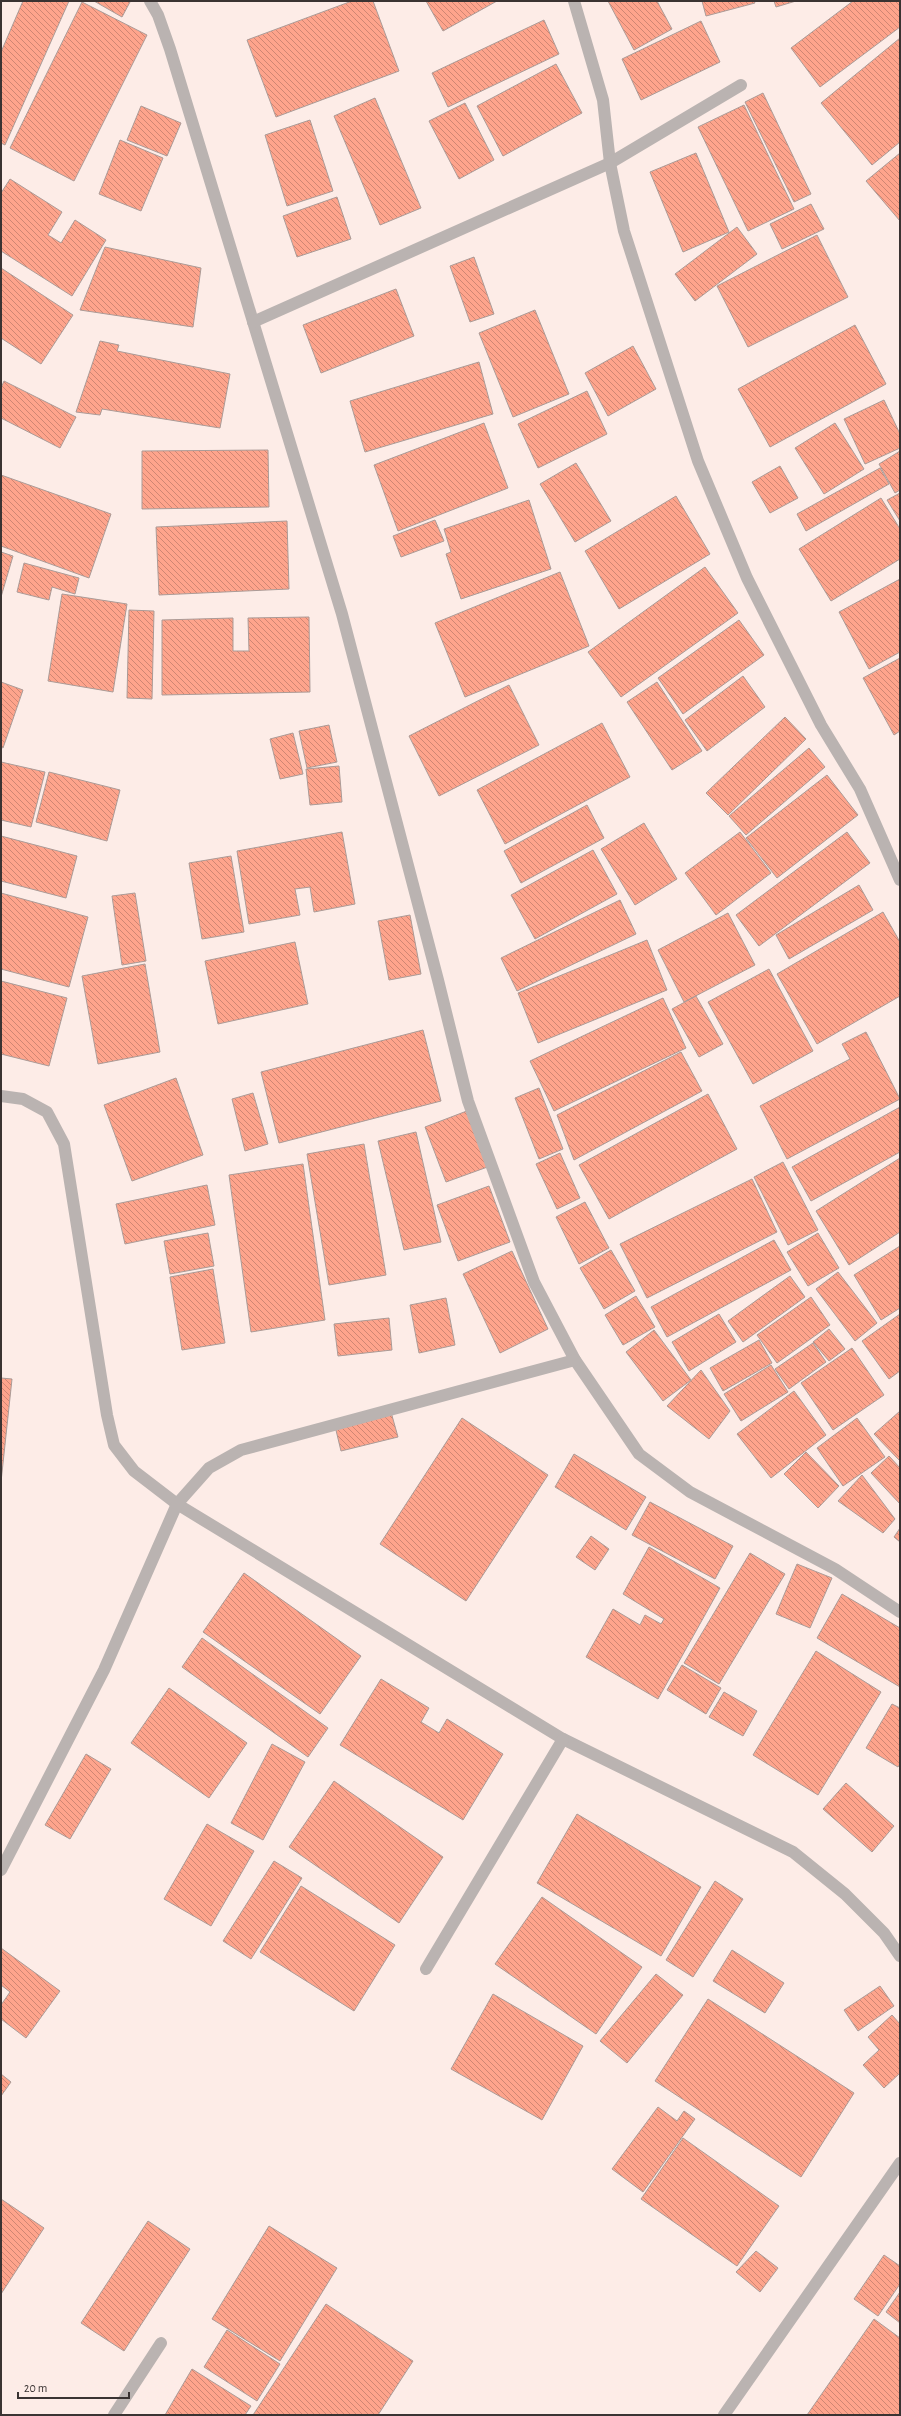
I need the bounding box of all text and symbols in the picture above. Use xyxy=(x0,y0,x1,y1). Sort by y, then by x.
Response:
scale bar xyxy=(18,2374,129,2400)
text: 20 m xyxy=(24,2382,47,2394)

